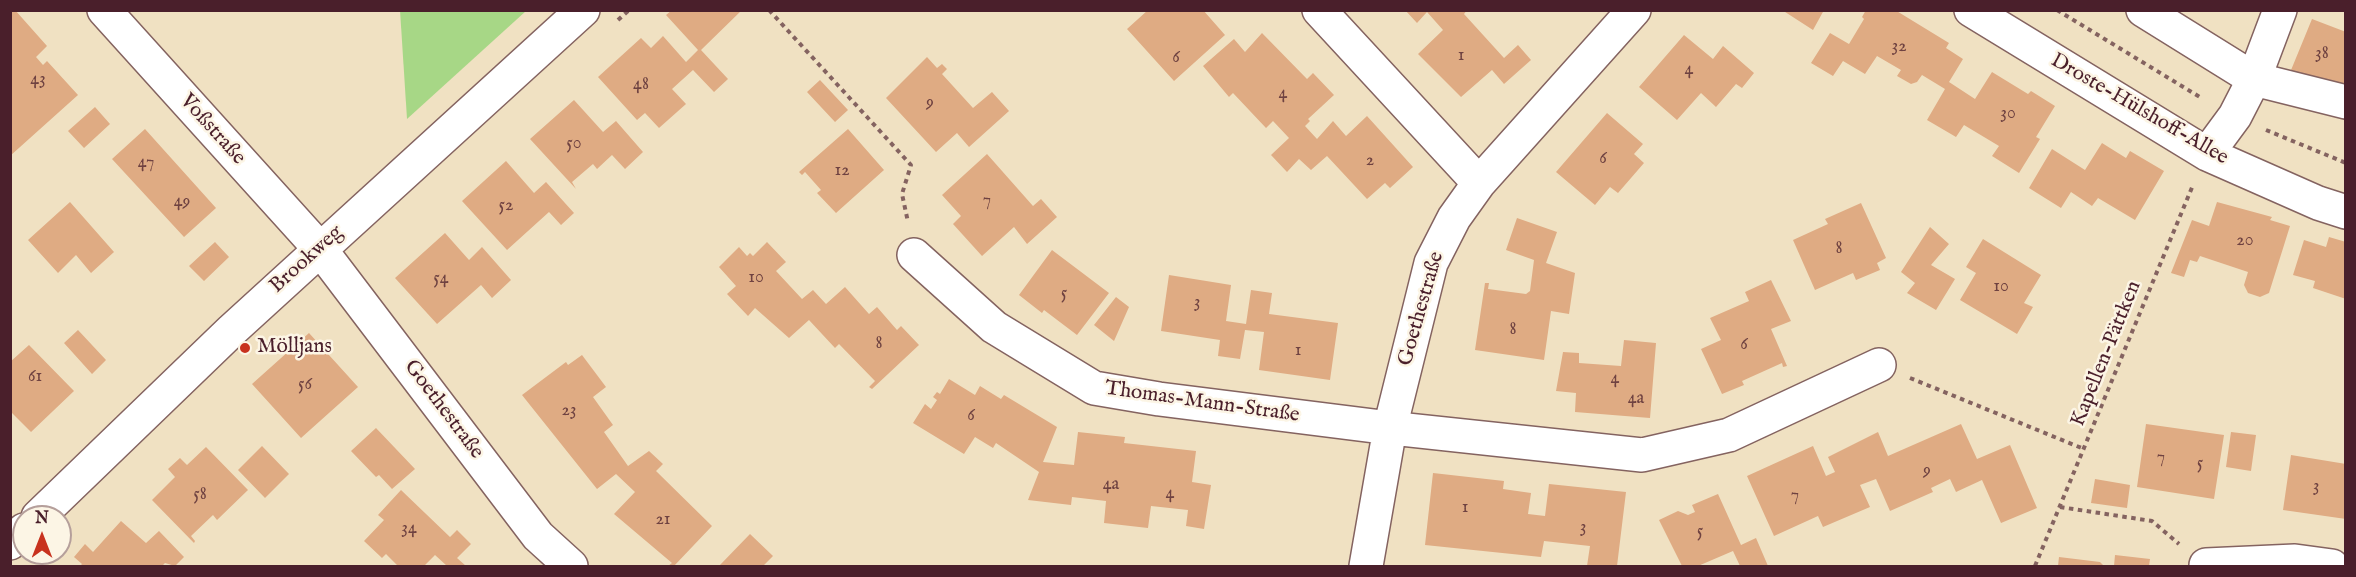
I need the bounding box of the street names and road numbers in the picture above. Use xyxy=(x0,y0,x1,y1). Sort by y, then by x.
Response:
street label: Droste-Hülshoff-Allee xyxy=(2046,49,2232,171)
street label: Voßstraße xyxy=(174,89,250,171)
street label: Brookweg xyxy=(265,221,349,299)
street label: Goethestraße xyxy=(1394,249,1450,369)
street label: Kapellen-Pättken xyxy=(2066,278,2148,430)
street label: Goethestraße xyxy=(398,356,488,464)
street label: Thomas-Mann-Straße xyxy=(1103,377,1301,429)

